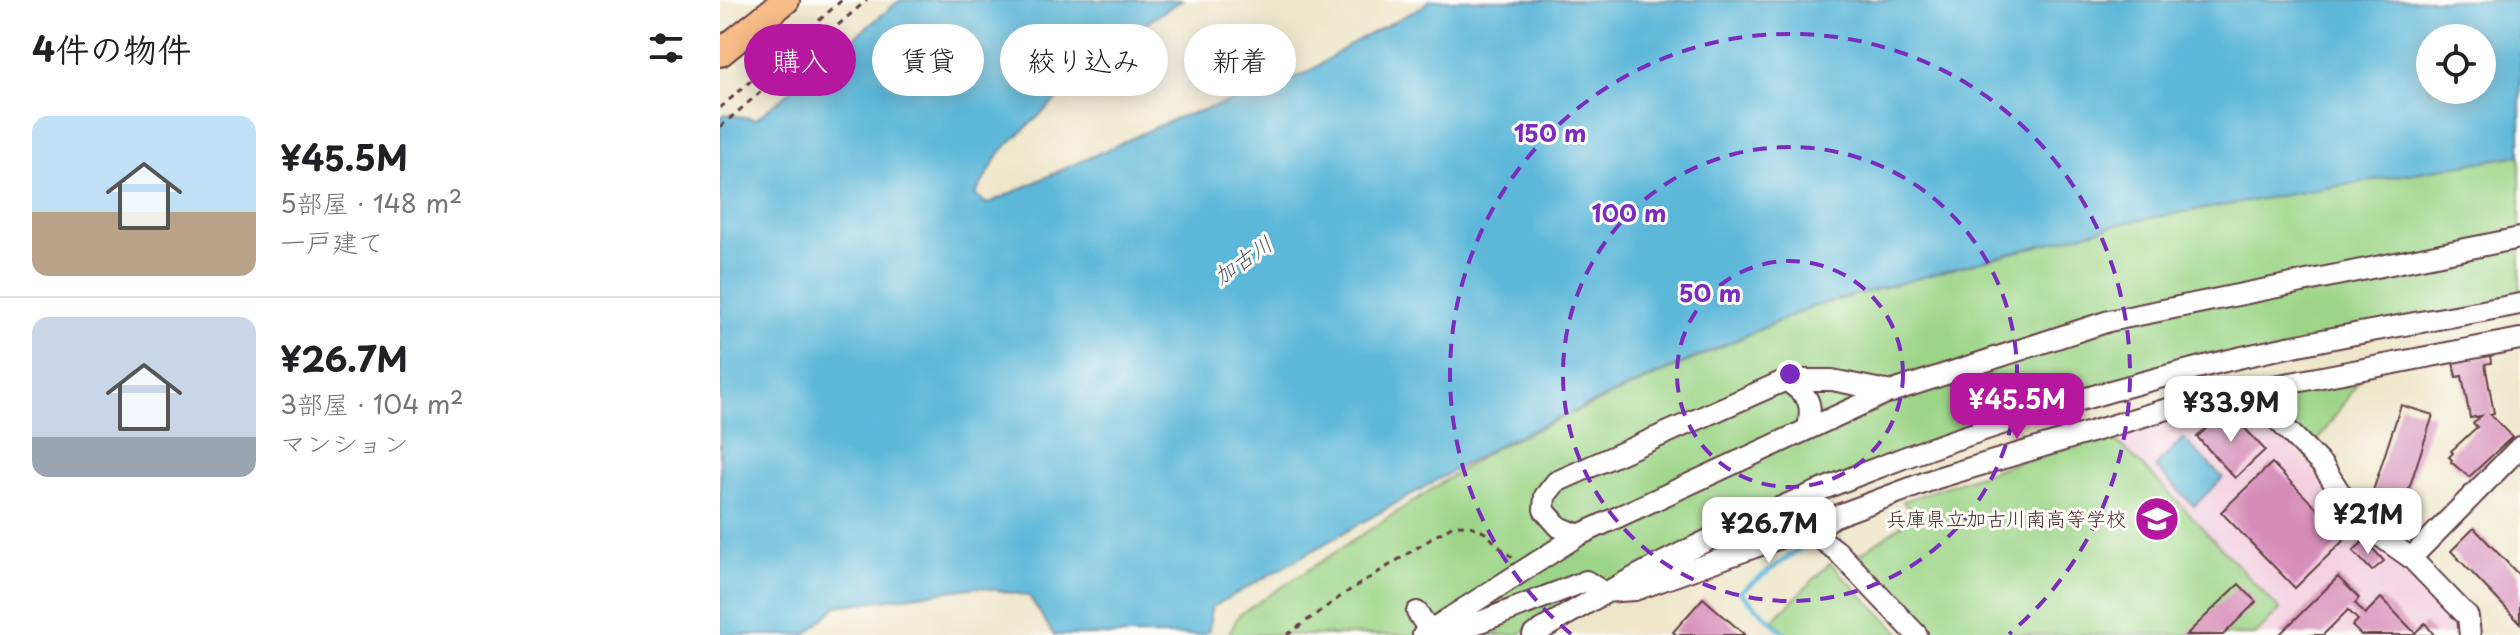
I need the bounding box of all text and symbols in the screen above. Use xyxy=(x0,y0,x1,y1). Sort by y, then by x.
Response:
text: 4件の物件 xyxy=(32,22,191,74)
chip: 購入 xyxy=(744,24,856,96)
chip: 賃貸 xyxy=(872,24,984,96)
chip: 絞り込み xyxy=(1000,24,1168,96)
chip: 新着 xyxy=(1184,24,1296,96)
map controls xyxy=(2416,24,2496,104)
button: locate xyxy=(2416,24,2496,104)
icon: filters xyxy=(644,26,688,70)
text: 150 m xyxy=(1514,114,1586,150)
text: ¥45.5M xyxy=(280,131,408,183)
icon: home xyxy=(96,148,192,244)
text: 5部屋 · 148 m² xyxy=(280,183,462,222)
text: 100 m xyxy=(1592,194,1666,230)
text: 一戸建て xyxy=(280,222,384,261)
water label: 加古川 xyxy=(1206,226,1279,291)
text: 50 m xyxy=(1679,274,1741,310)
text: ¥26.7M xyxy=(280,332,408,384)
icon: home xyxy=(96,349,192,445)
centre of rings xyxy=(1776,360,1804,388)
pin: ¥45.5M xyxy=(1952,373,2082,441)
pin: ¥33.9M xyxy=(2166,376,2296,444)
text: ¥45.5M xyxy=(1968,379,2066,418)
text: ¥33.9M xyxy=(2182,382,2280,421)
text: 3部屋 · 104 m² xyxy=(280,384,464,423)
text: マンション xyxy=(280,423,409,462)
pin: ¥21M xyxy=(2321,488,2415,556)
text: ¥21M xyxy=(2333,494,2403,533)
school or university icon: 兵庫県立加古川南高等学校 xyxy=(2133,495,2181,543)
pin: ¥26.7M xyxy=(1704,497,1834,565)
text: ¥26.7M xyxy=(1720,503,1818,542)
place label: 兵庫県立加古川南高等学校 xyxy=(1886,503,2126,533)

